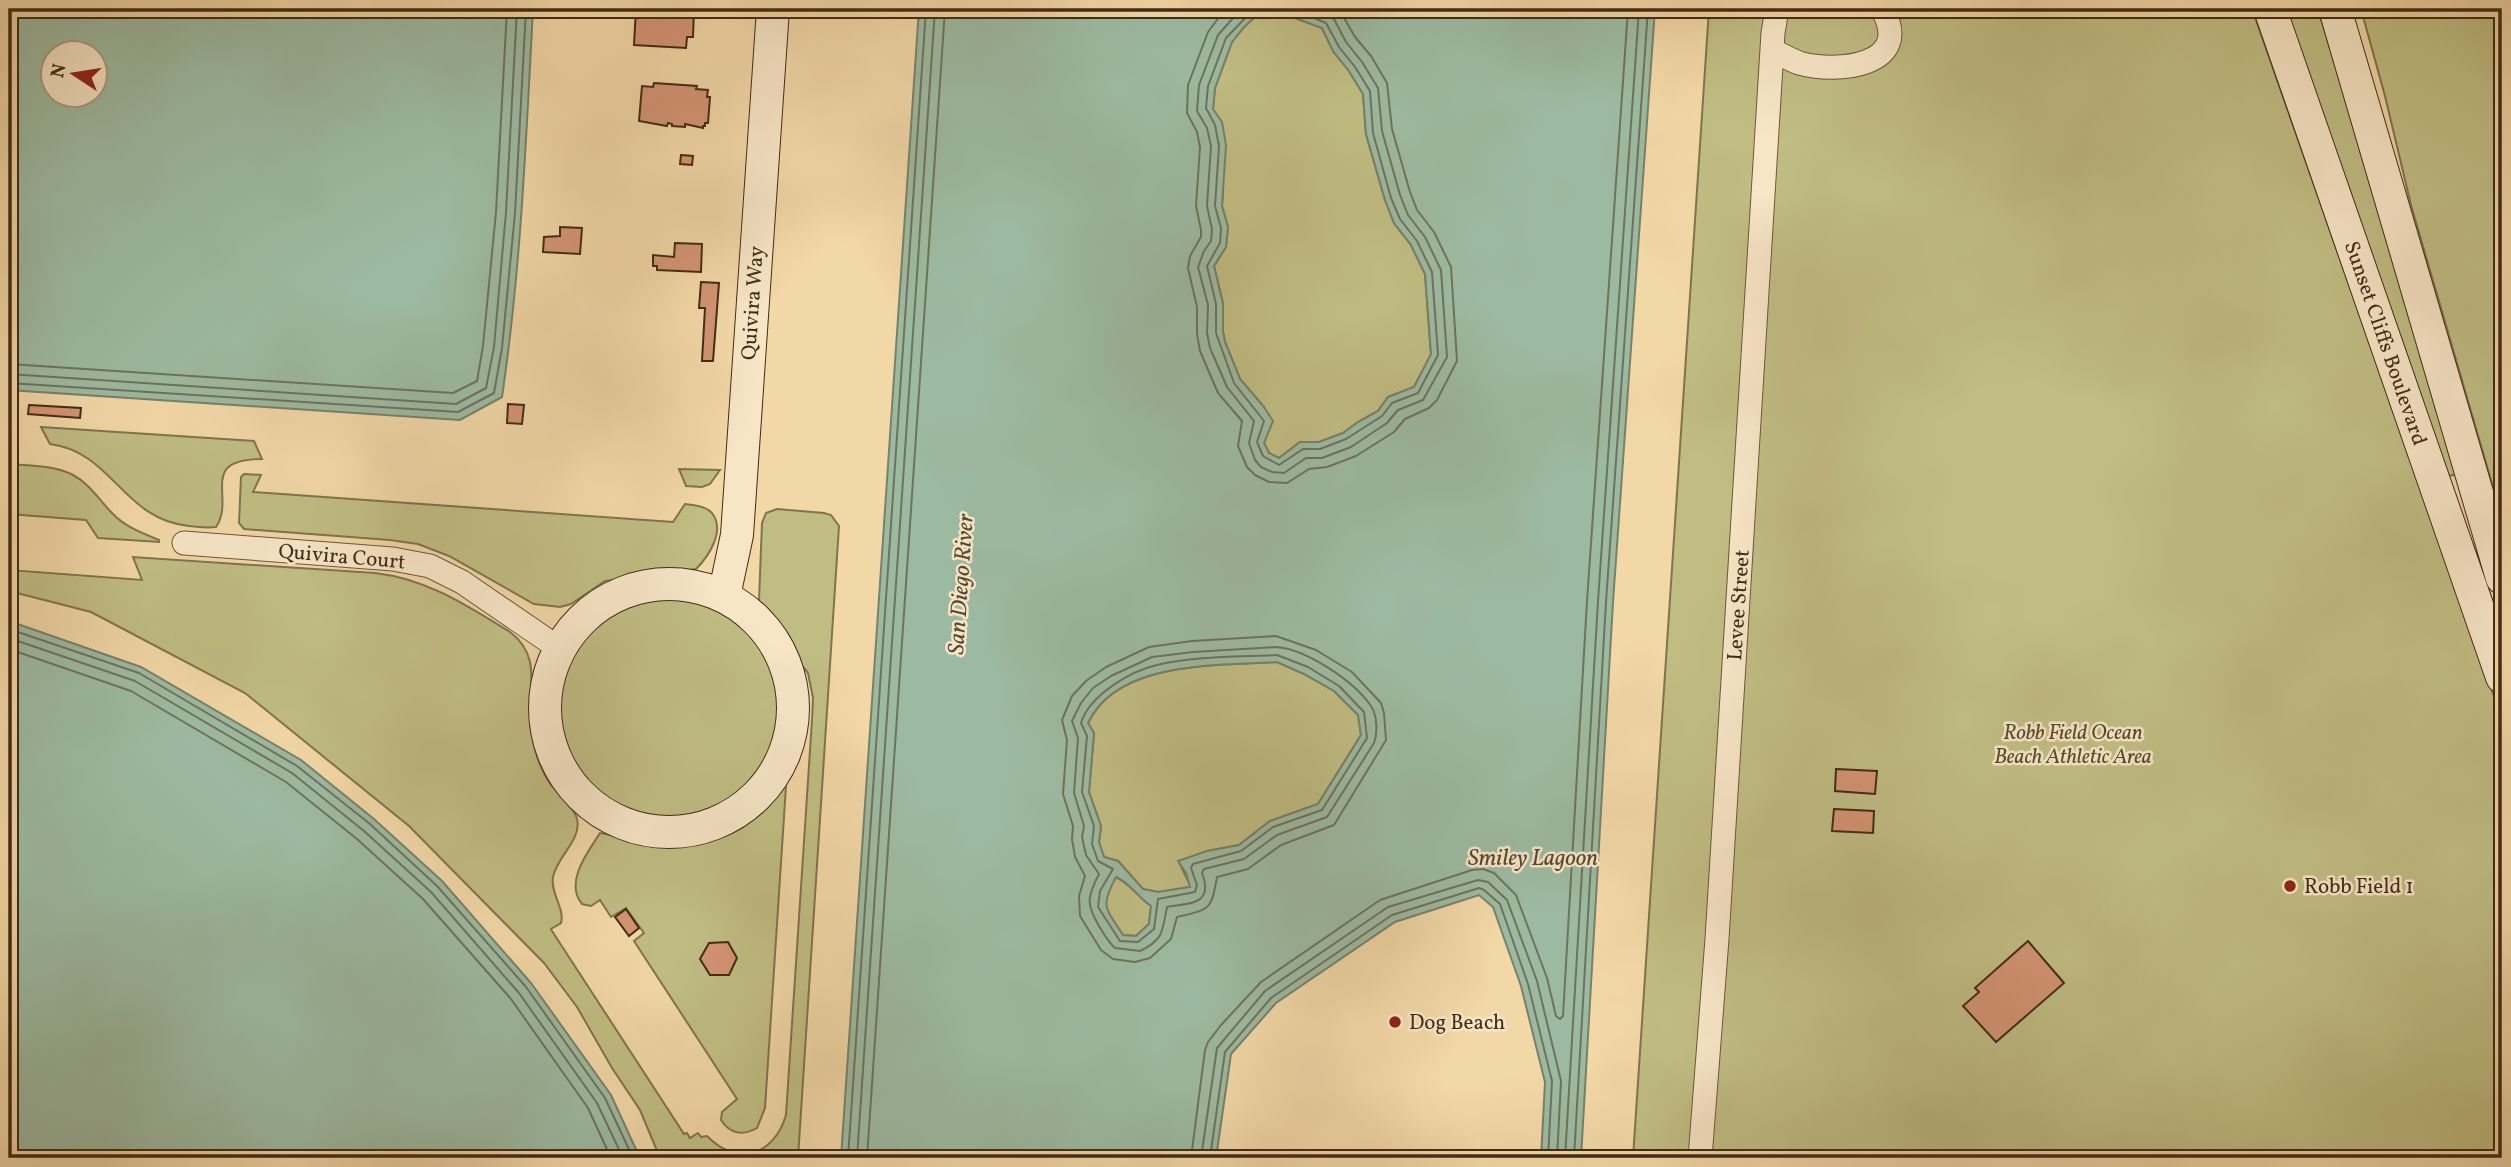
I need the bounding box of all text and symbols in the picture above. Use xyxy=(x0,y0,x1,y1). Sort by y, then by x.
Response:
north arrow xyxy=(38,38,108,108)
text: N xyxy=(45,61,74,80)
street label: Sunset Cliffs Boulevard xyxy=(2336,237,2433,450)
street label: Quivira Way xyxy=(735,244,772,361)
water label: San Diego River xyxy=(941,512,983,656)
street label: Quivira Court xyxy=(277,538,407,577)
street label: Levee Street xyxy=(1721,548,1758,662)
park label: Robb Field Ocean Beach Athletic Area xyxy=(1994,719,2152,772)
water label: Smiley Lagoon xyxy=(1468,843,1598,875)
place label: Robb Field 1 xyxy=(2304,873,2414,902)
marker: Robb Field 1 xyxy=(2282,878,2298,894)
place label: Dog Beach xyxy=(1409,1009,1505,1038)
marker: Dog Beach xyxy=(1387,1014,1403,1030)

